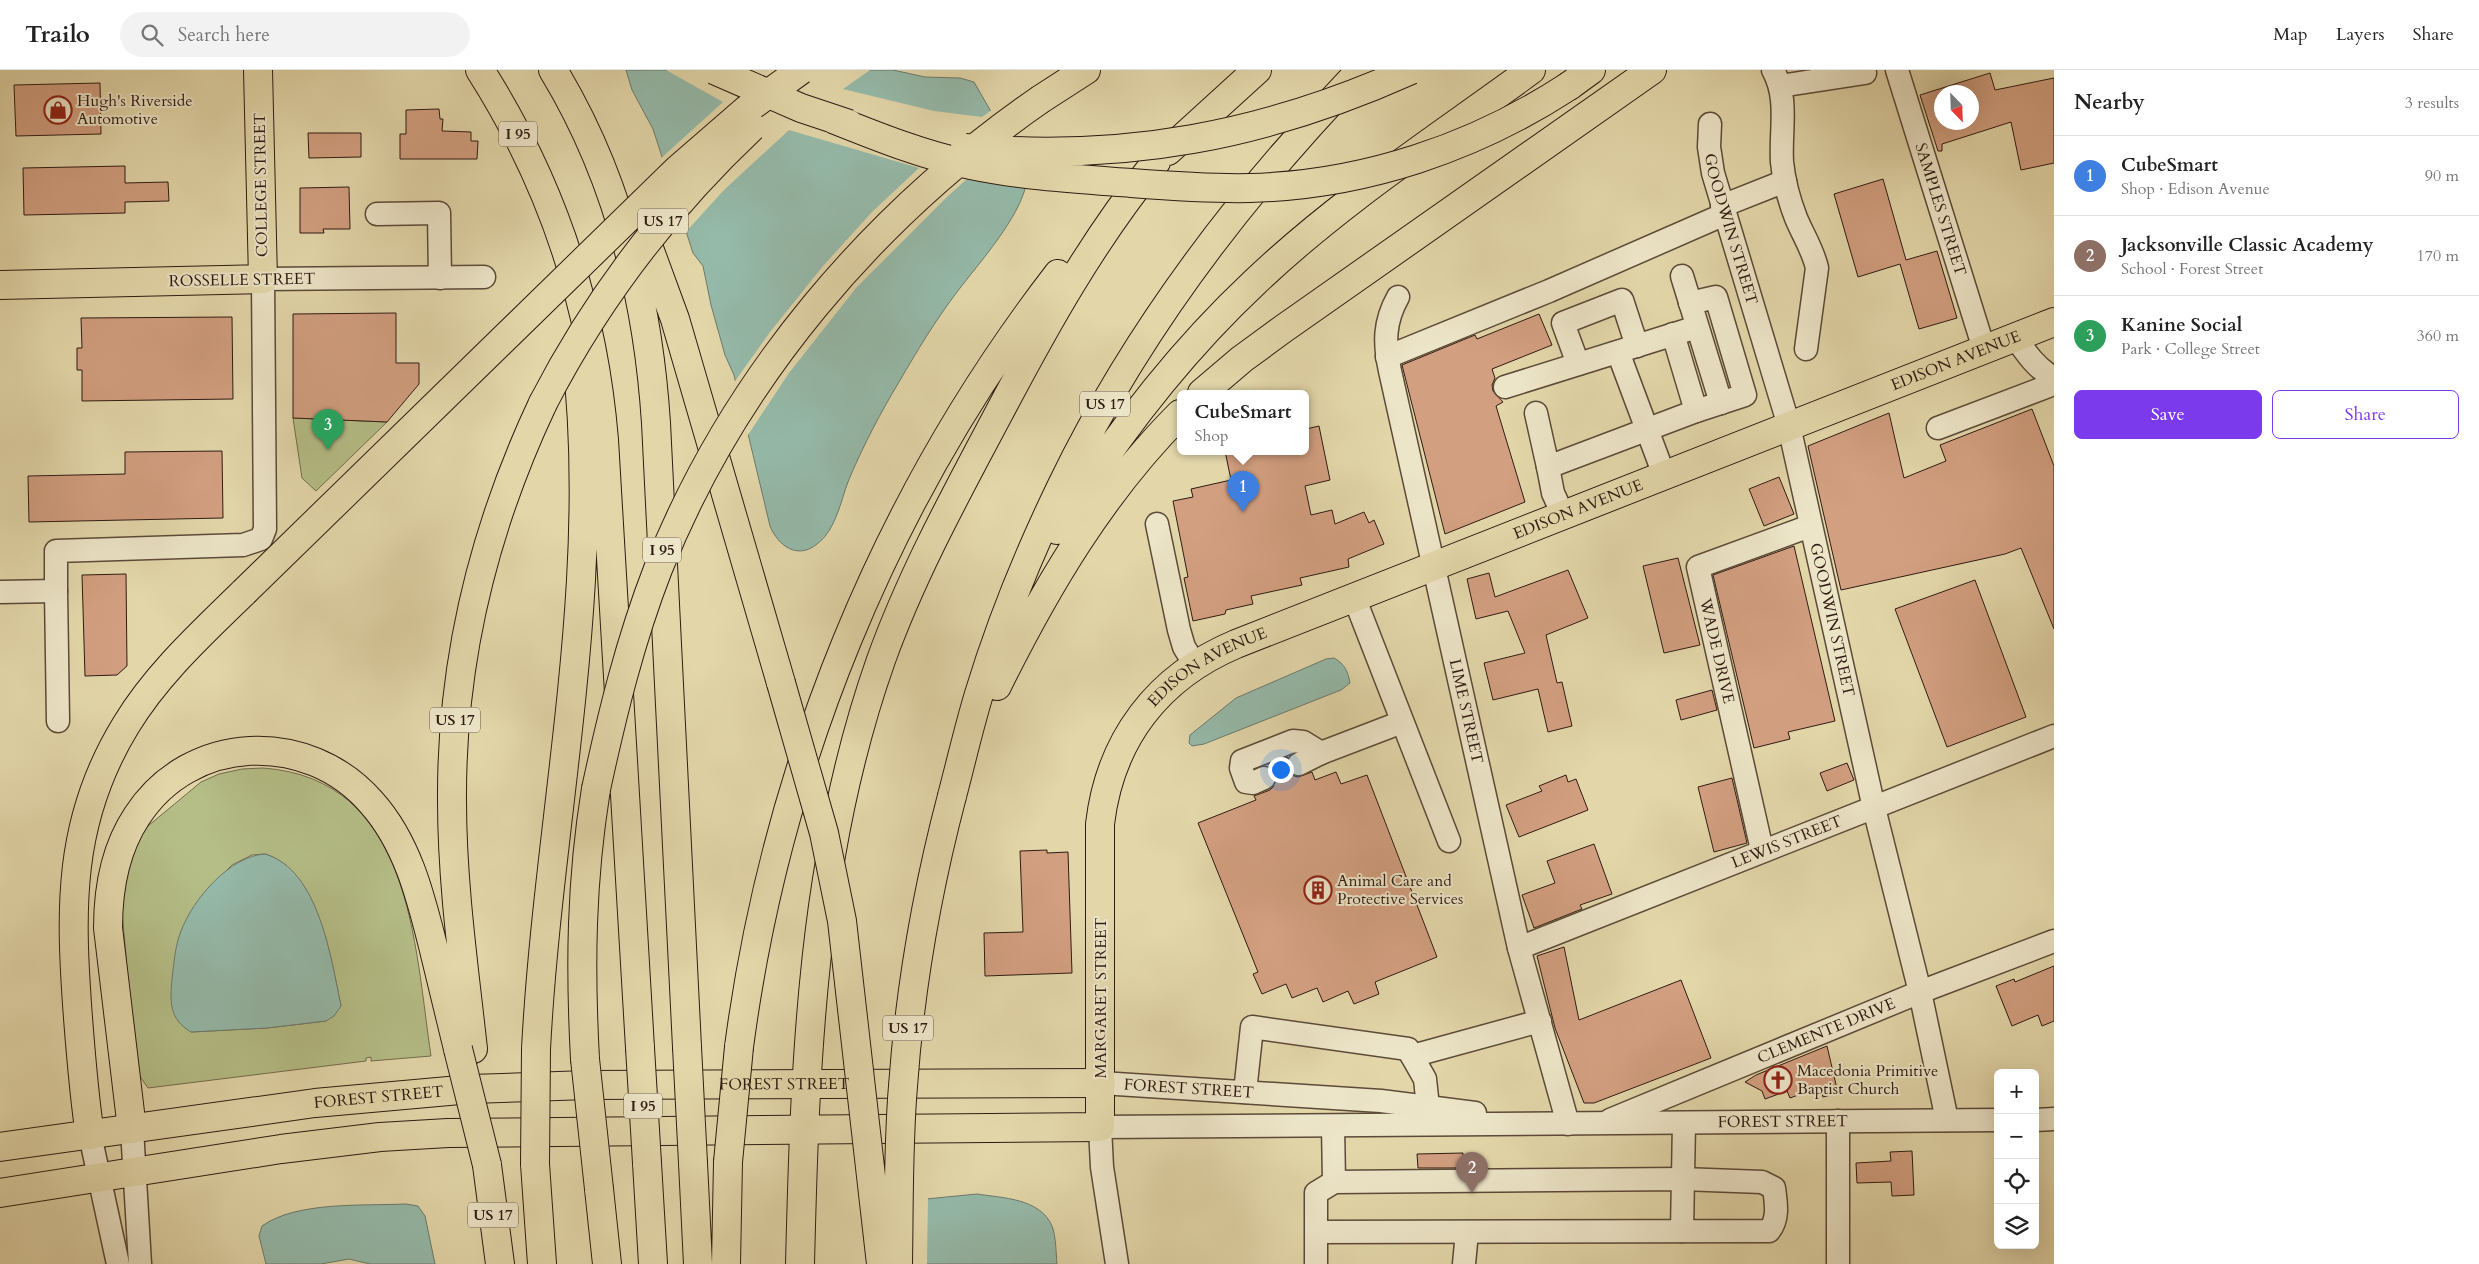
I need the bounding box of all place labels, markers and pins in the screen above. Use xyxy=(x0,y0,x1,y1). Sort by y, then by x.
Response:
place label: Hugh's Riverside Automotive xyxy=(77,90,193,130)
shop icon: Hugh's Riverside Automotive xyxy=(43,95,73,125)
pin: 3 xyxy=(312,409,344,450)
pin: 1 xyxy=(1227,471,1259,512)
place label: Animal Care and Protective Services xyxy=(1337,870,1463,910)
building icon: Animal Care and Protective Services xyxy=(1303,875,1333,905)
place label: Macedonia Primitive Baptist Church xyxy=(1797,1060,1938,1100)
church icon: Macedonia Primitive Baptist Church xyxy=(1763,1065,1793,1095)
pin: 2 xyxy=(1456,1152,1488,1193)

